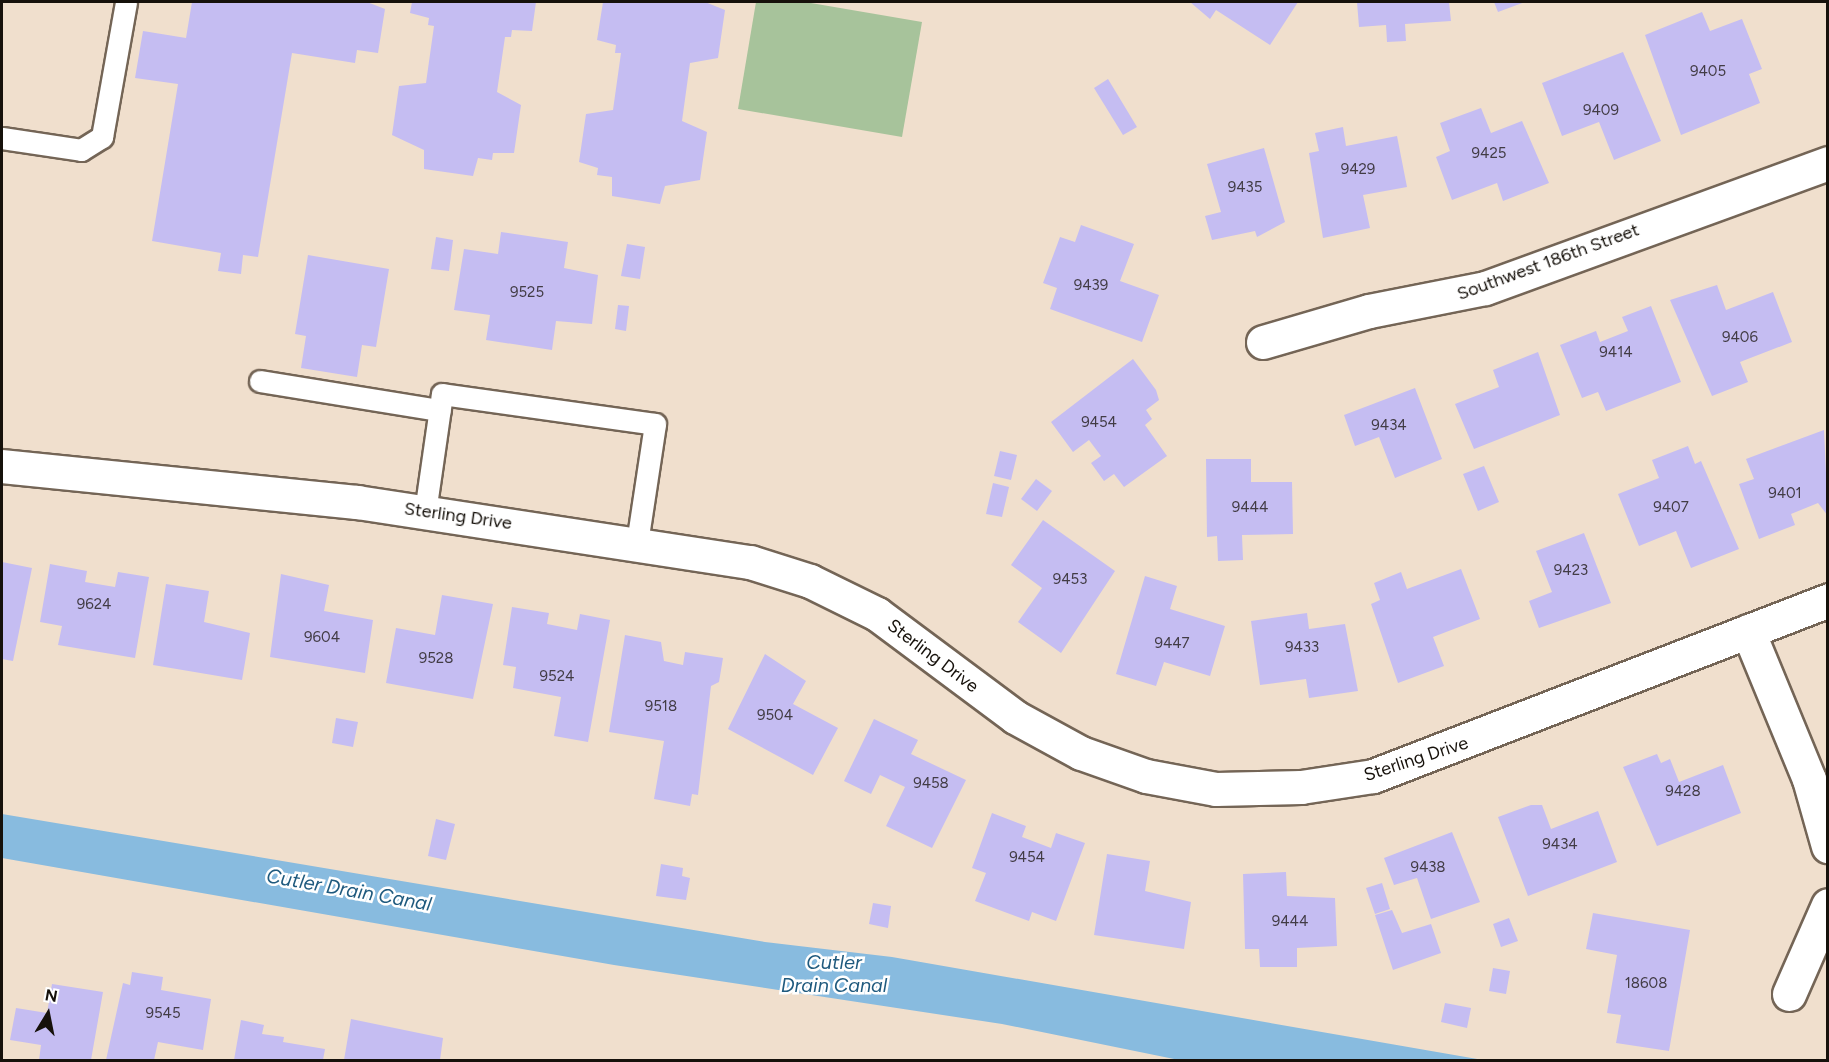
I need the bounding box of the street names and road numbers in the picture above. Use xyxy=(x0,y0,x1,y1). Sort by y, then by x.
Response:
street label: Southwest 186th Street xyxy=(1454,219,1642,305)
street label: Sterling Drive xyxy=(403,498,513,534)
street label: Sterling Drive xyxy=(883,615,983,697)
street label: Sterling Drive xyxy=(1361,732,1471,786)

